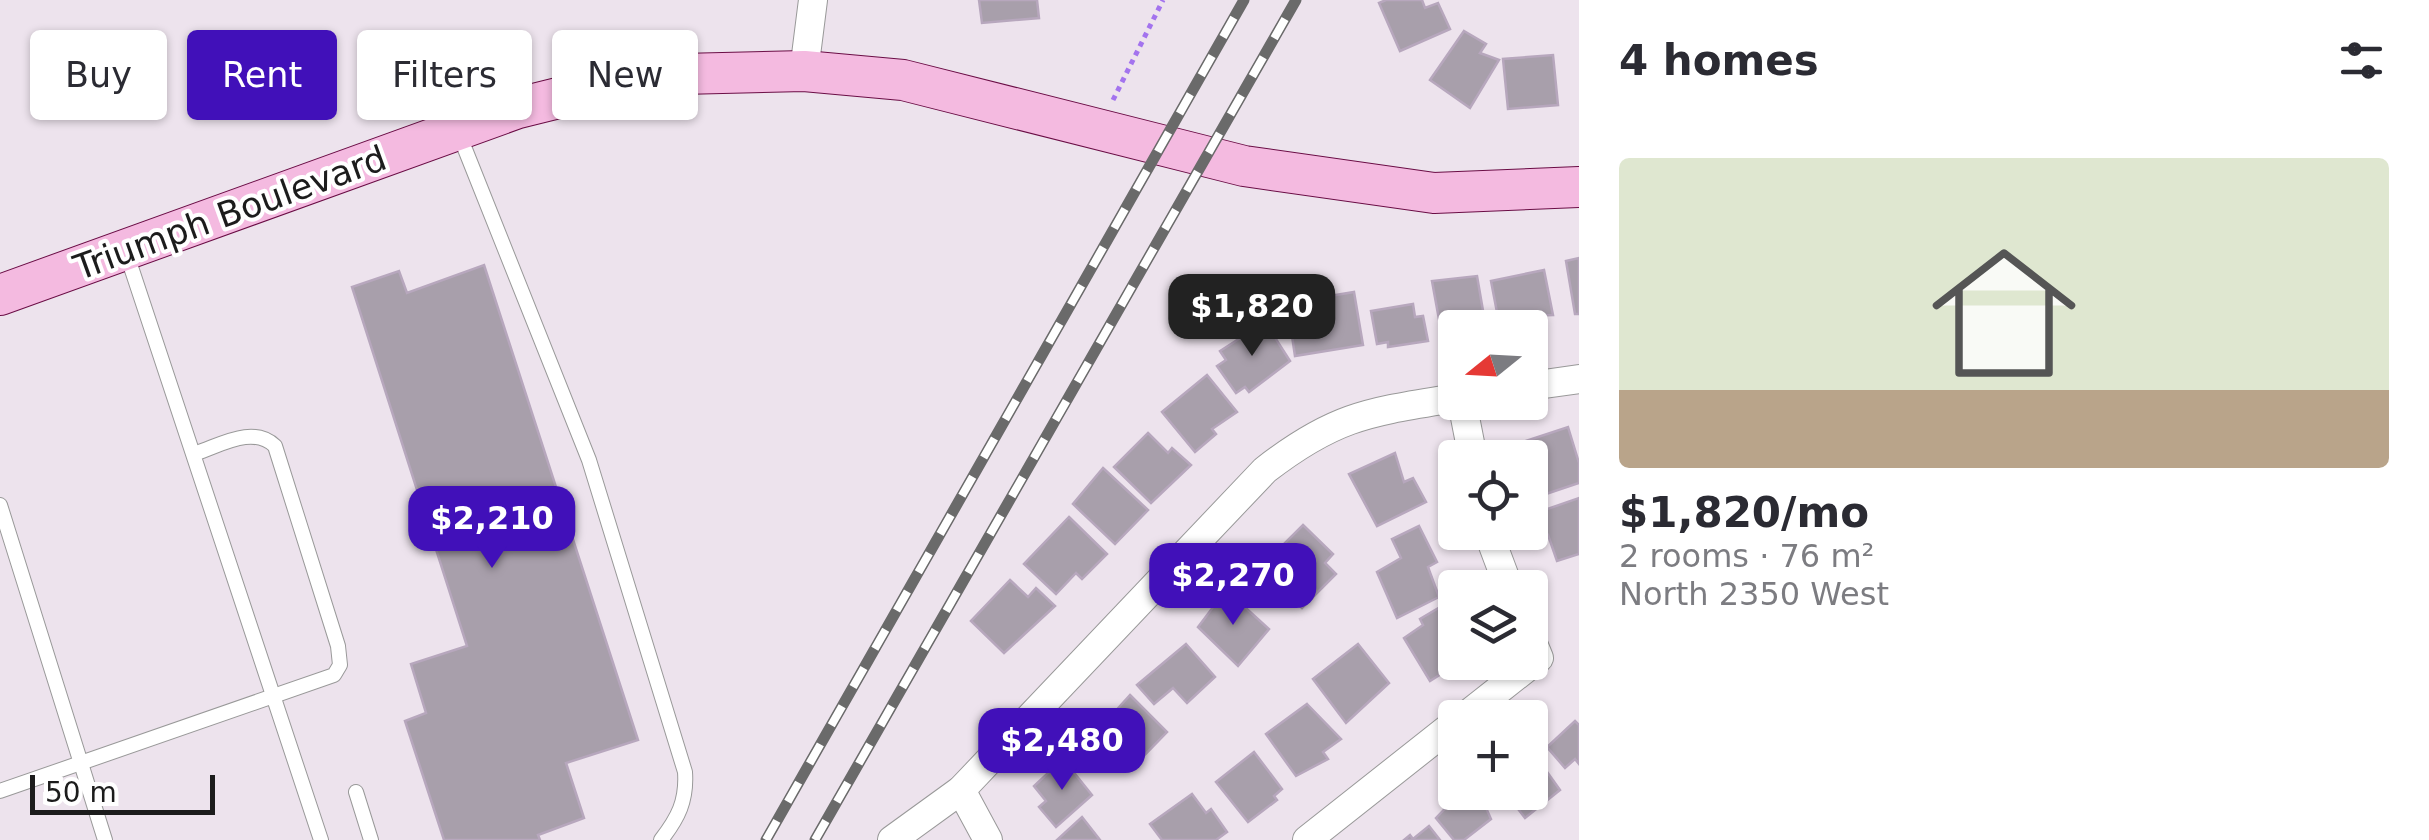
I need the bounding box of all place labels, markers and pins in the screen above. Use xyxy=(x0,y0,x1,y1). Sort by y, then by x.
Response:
pin: $1,820 xyxy=(1171,274,1333,359)
pin: $2,210 xyxy=(411,486,573,571)
pin: $2,270 xyxy=(1152,543,1314,628)
pin: $2,480 xyxy=(981,708,1143,793)

